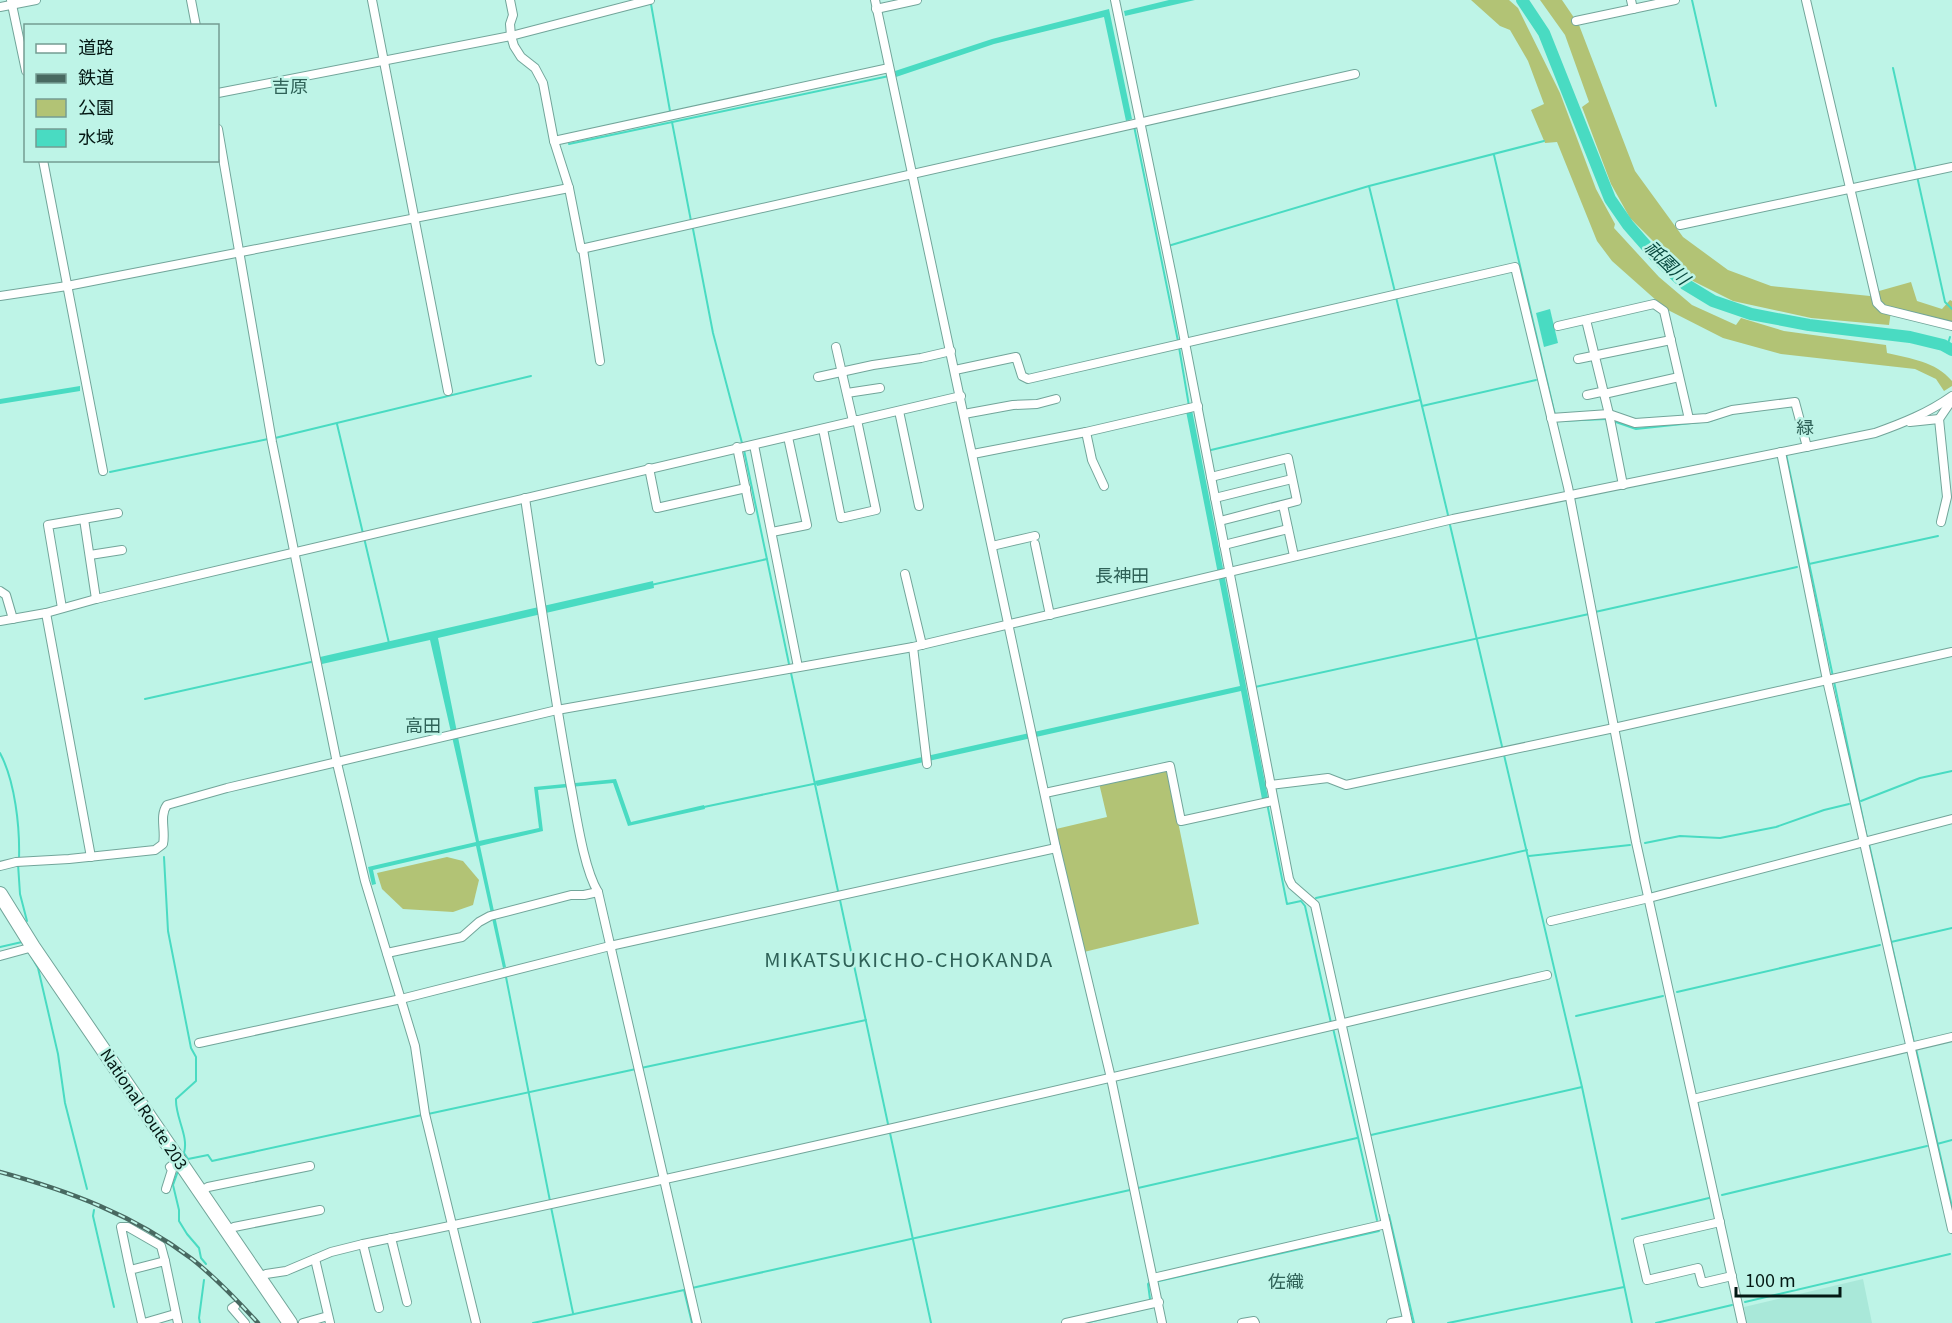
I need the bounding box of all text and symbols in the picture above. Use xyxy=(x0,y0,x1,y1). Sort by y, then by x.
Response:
legend xyxy=(24,24,219,162)
text: 道路 xyxy=(78,33,114,59)
text: 鉄道 xyxy=(78,63,114,89)
district label: 吉原 xyxy=(272,72,308,98)
text: 公園 xyxy=(78,93,114,119)
text: 水域 xyxy=(78,123,114,149)
water label: 祇園川 xyxy=(1640,233,1698,291)
district label: 緑 xyxy=(1796,413,1814,439)
district label: 長神田 xyxy=(1095,561,1149,587)
district label: 高田 xyxy=(405,711,441,737)
district label: MIKATSUKICHO-CHOKANDA xyxy=(764,944,1054,973)
street label: National Route 203 xyxy=(95,1043,194,1174)
scale bar xyxy=(1736,1260,1840,1298)
text: 100 m xyxy=(1745,1266,1796,1292)
district label: 佐織 xyxy=(1268,1267,1304,1293)

